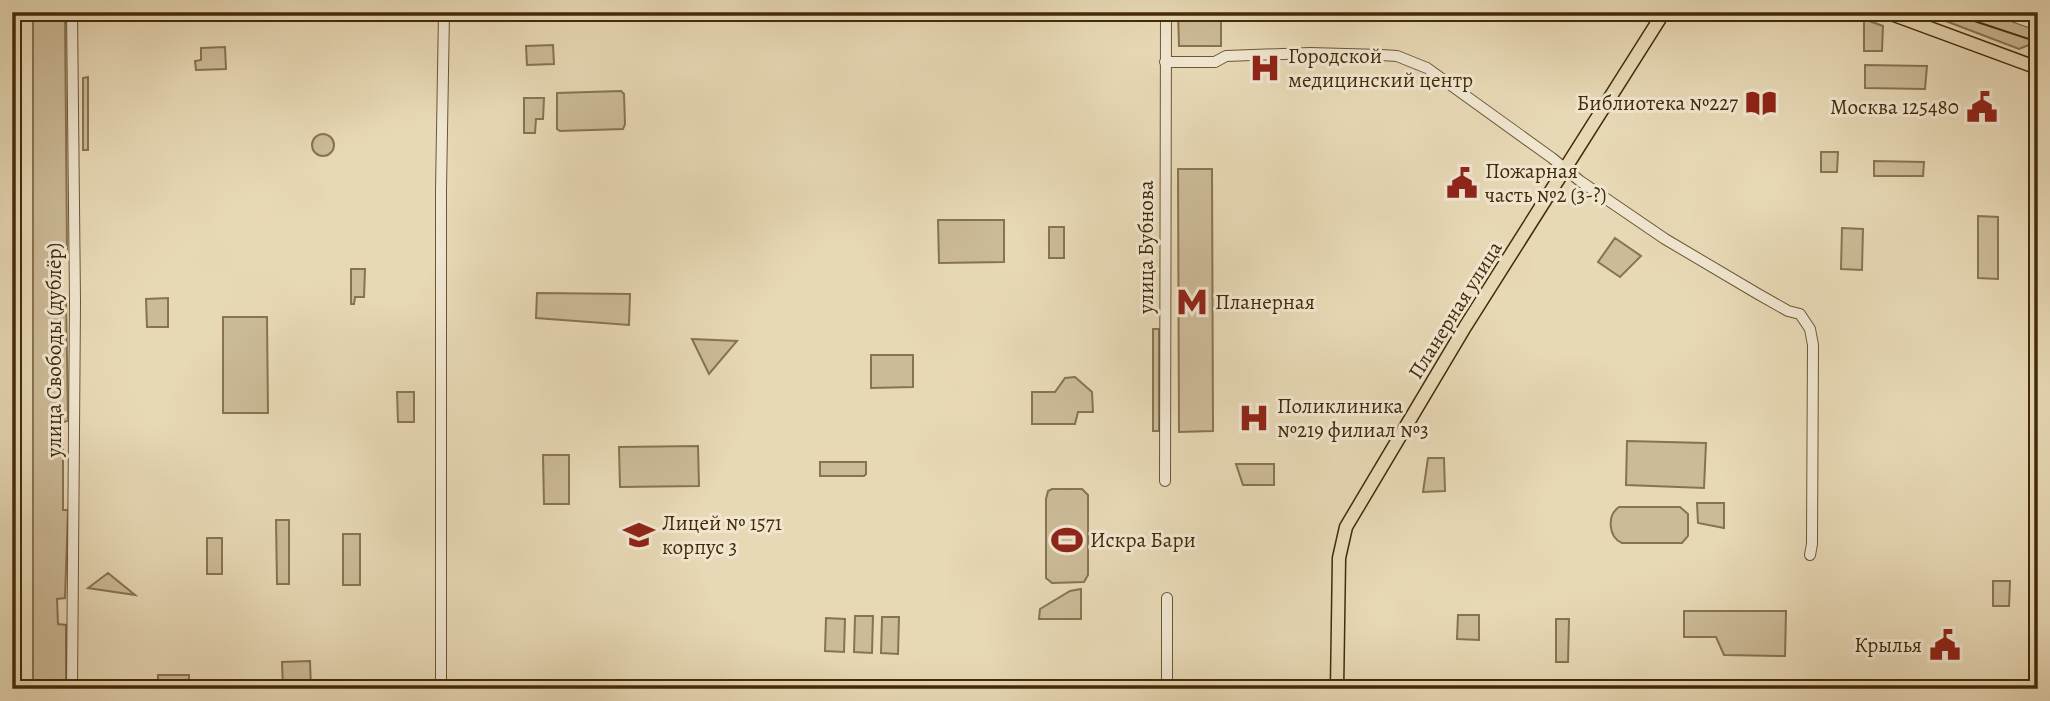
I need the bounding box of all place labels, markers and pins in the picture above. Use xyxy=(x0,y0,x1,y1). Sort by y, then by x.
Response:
place label: Городской медицинский центр xyxy=(1288,42,1473,94)
hospital icon: Городской медицинский центр xyxy=(1248,51,1282,85)
library icon: Библиотека №227 xyxy=(1744,86,1778,120)
place label: Библиотека №227 xyxy=(1577,89,1738,117)
public building icon: Москва 125480 xyxy=(1965,90,1999,124)
place label: Москва 125480 xyxy=(1830,93,1959,121)
place label: Пожарная часть №2 (3-?) xyxy=(1485,157,1606,209)
public building icon: Пожарная часть №2 (3-?) xyxy=(1445,166,1479,200)
metro station icon: Планерная xyxy=(1175,285,1209,319)
place label: Планерная xyxy=(1215,288,1315,316)
place label: Поликлиника №219 филиал №3 xyxy=(1277,392,1429,444)
hospital icon: Поликлиника №219 филиал №3 xyxy=(1237,401,1271,435)
place label: Лицей № 1571 корпус 3 xyxy=(662,509,782,561)
school or university icon: Лицей № 1571 корпус 3 xyxy=(622,518,656,552)
sports icon: Искра Бари xyxy=(1050,523,1084,557)
place label: Искра Бари xyxy=(1090,526,1196,554)
public building icon: Крылья xyxy=(1928,628,1962,662)
place label: Крылья xyxy=(1854,631,1922,659)

